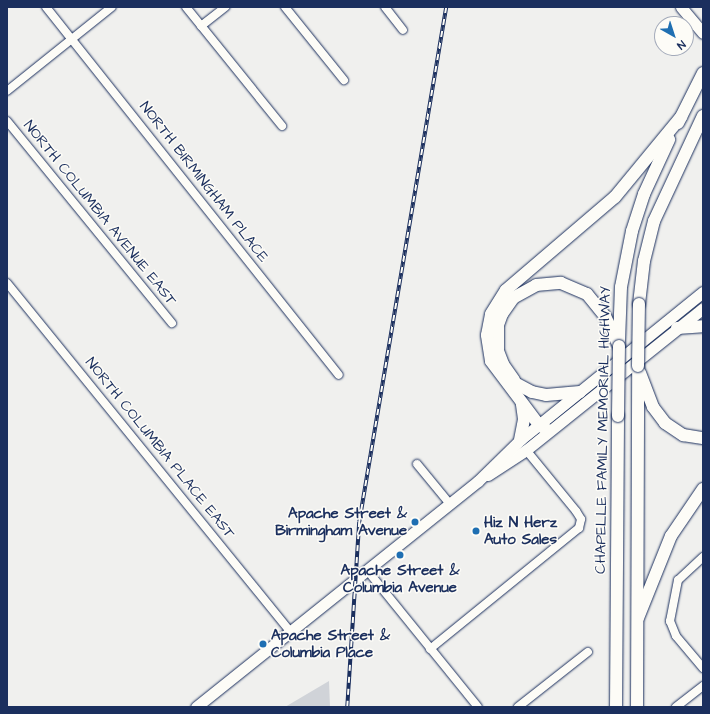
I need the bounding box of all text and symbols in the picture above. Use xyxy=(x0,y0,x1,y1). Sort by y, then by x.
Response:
north arrow xyxy=(654,16,694,56)
text: N xyxy=(674,37,689,53)
street label: NORTH BIRMINGHAM PLACE xyxy=(136,98,272,266)
street label: NORTH COLUMBIA AVENUE EAST xyxy=(20,117,180,309)
street label: CHAPELLE FAMILY MEMORIAL HIGHWAY xyxy=(591,286,615,574)
street label: NORTH COLUMBIA PLACE EAST xyxy=(81,354,239,542)
place label: Apache Street & Birmingham Avenue xyxy=(275,504,407,539)
place label: Hiz N Herz Auto Sales xyxy=(484,513,557,548)
marker: Apache Street & Birmingham Avenue xyxy=(410,517,420,527)
marker: Hiz N Herz Auto Sales xyxy=(471,526,481,536)
marker: Apache Street & Columbia Avenue xyxy=(395,550,405,560)
place label: Apache Street & Columbia Avenue xyxy=(341,561,459,596)
place label: Apache Street & Columbia Place xyxy=(271,626,390,661)
marker: Apache Street & Columbia Place xyxy=(258,639,268,649)

